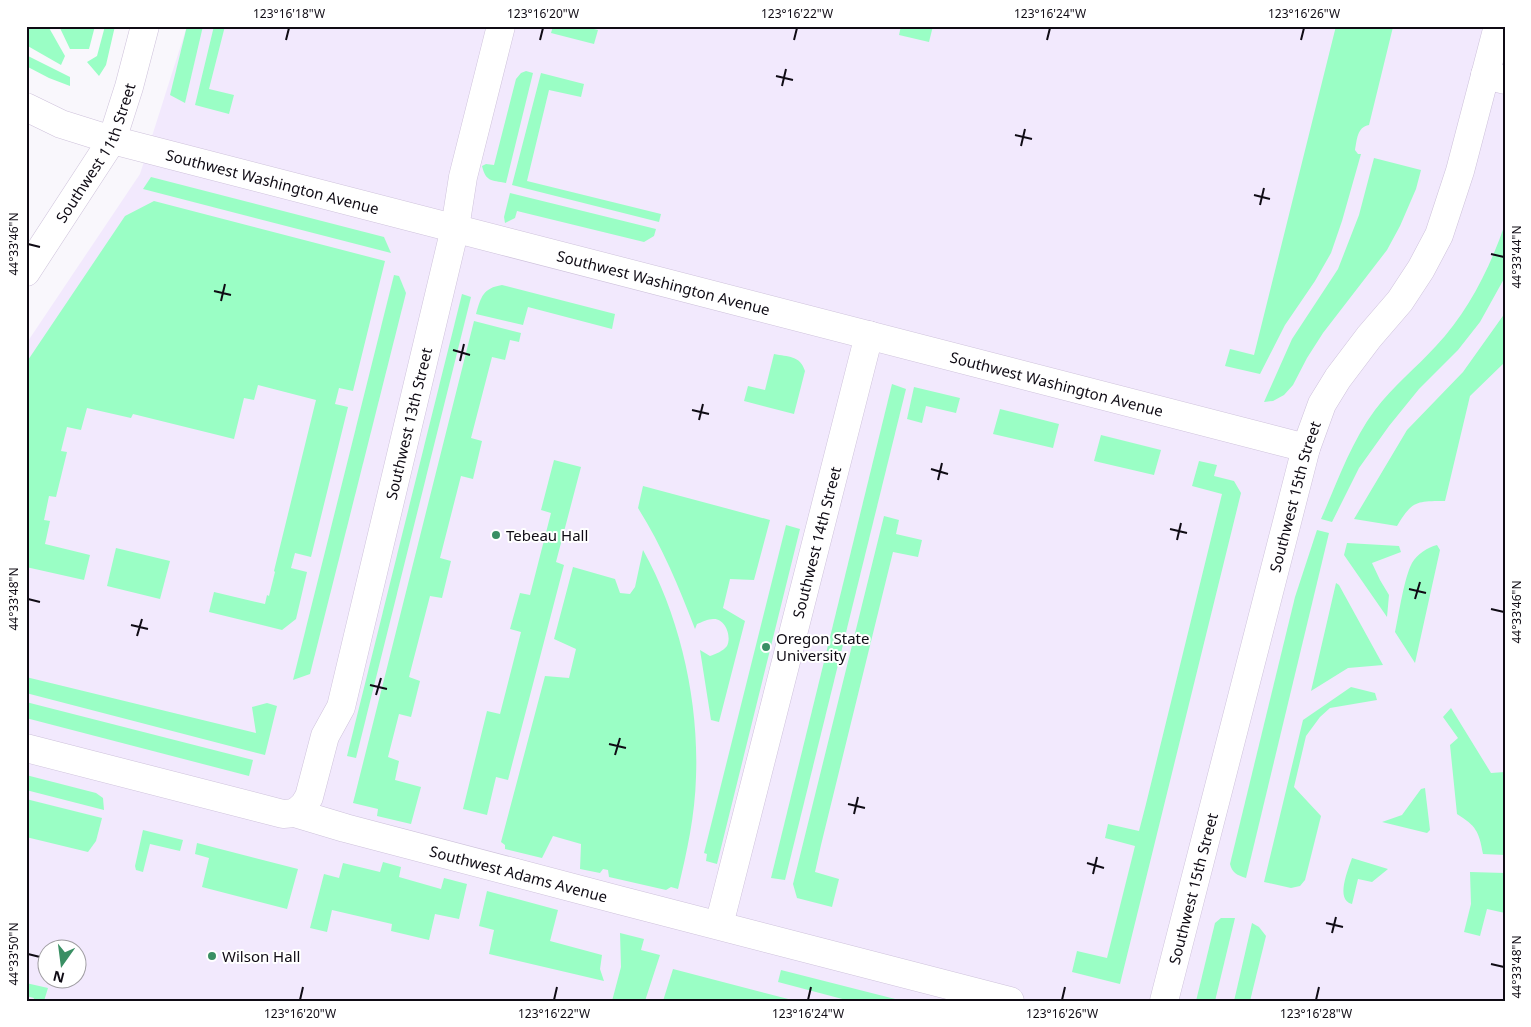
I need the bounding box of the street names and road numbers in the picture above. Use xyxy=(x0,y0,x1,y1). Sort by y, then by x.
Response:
street label: Southwest 11th Street xyxy=(51,80,140,226)
street label: Southwest Washington Avenue xyxy=(164,144,381,218)
street label: Southwest Washington Avenue xyxy=(555,245,772,319)
street label: Southwest 13th Street xyxy=(381,345,436,502)
street label: Southwest Washington Avenue xyxy=(948,347,1165,421)
street label: Southwest 15th Street xyxy=(1265,418,1325,574)
street label: Southwest 14th Street xyxy=(787,464,845,620)
street label: Southwest 15th Street xyxy=(1164,810,1222,967)
street label: Southwest Adams Avenue xyxy=(427,841,610,907)

